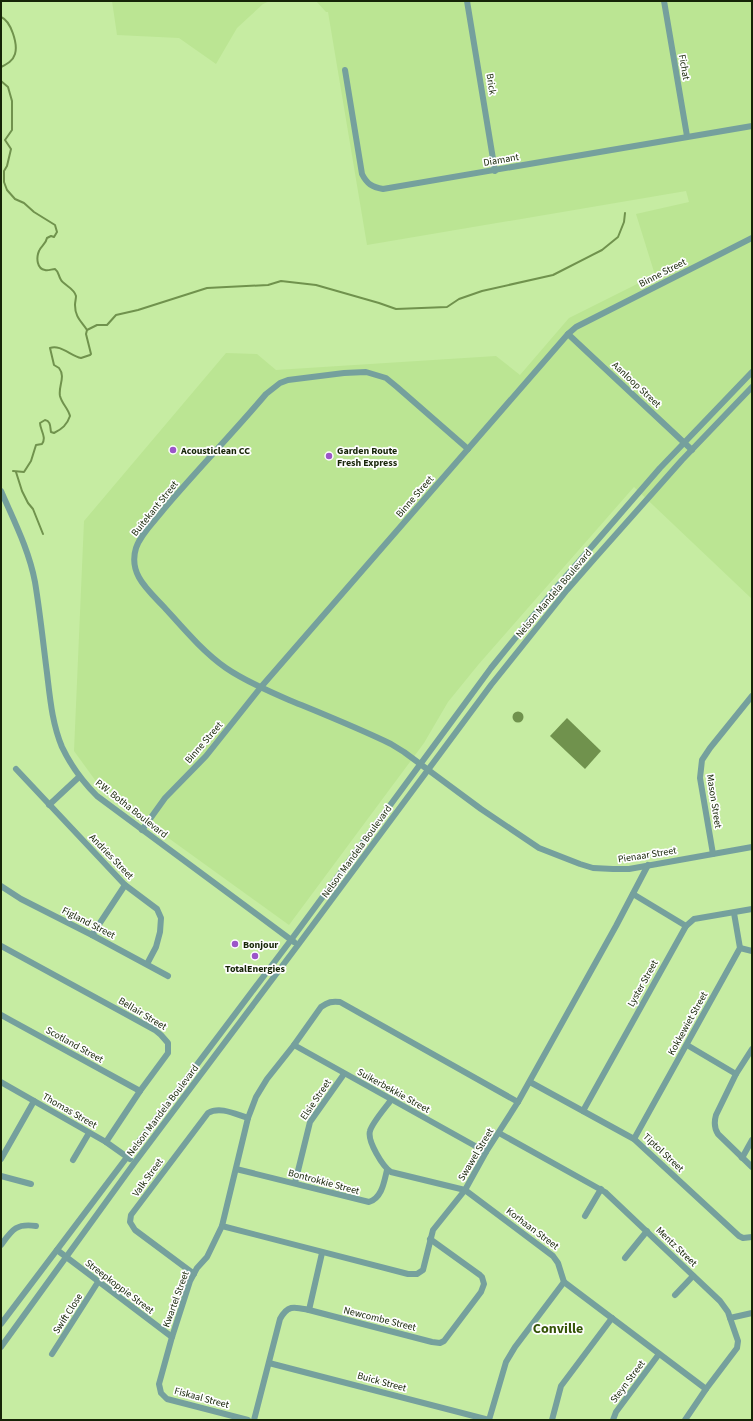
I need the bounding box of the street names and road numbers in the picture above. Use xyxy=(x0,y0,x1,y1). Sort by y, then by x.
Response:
street label: Fichat xyxy=(675,53,693,82)
street label: Brick xyxy=(482,73,500,96)
street label: Diamant xyxy=(482,150,521,170)
street label: Binne Street xyxy=(636,255,689,291)
street label: Aanloop Street xyxy=(609,358,664,411)
street label: Binne Street xyxy=(393,472,437,521)
street label: Buitekant Street xyxy=(128,477,182,539)
street label: Nelson Mandela Boulevard xyxy=(513,546,595,641)
street label: Binne Street xyxy=(182,718,226,767)
street label: Mason Street xyxy=(703,773,725,830)
street label: P.W. Botha Boulevard xyxy=(92,776,171,842)
street label: Nelson Mandela Boulevard xyxy=(318,802,395,901)
street label: Andries Street xyxy=(86,831,137,883)
street label: Pienaar Street xyxy=(617,843,678,867)
street label: Figland Street xyxy=(59,903,118,943)
street label: Lyster Street xyxy=(624,957,662,1010)
street label: Kokkewiet Street xyxy=(665,989,711,1058)
street label: Bellair Street xyxy=(116,994,170,1034)
street label: Scotland Street xyxy=(43,1023,106,1067)
street label: Nelson Mandela Boulevard xyxy=(124,1062,202,1159)
street label: Suikerbekkie Street xyxy=(355,1065,433,1117)
street label: Elsie Street xyxy=(297,1076,335,1123)
street label: Thomas Street xyxy=(40,1090,100,1132)
street label: Swawel Street xyxy=(455,1125,497,1183)
street label: Tiptol Street xyxy=(640,1130,687,1176)
street label: Valk Street xyxy=(129,1155,167,1200)
street label: Bontrokkie Street xyxy=(287,1166,362,1198)
street label: Korhaan Street xyxy=(503,1204,562,1254)
street label: Mentz Street xyxy=(653,1223,700,1270)
street label: Streepkoppie Street xyxy=(82,1256,157,1318)
street label: Kwartel Street xyxy=(159,1269,193,1329)
street label: Swift Close xyxy=(50,1291,86,1337)
street label: Newcombe Street xyxy=(342,1303,418,1335)
street label: Steyn Street xyxy=(607,1357,649,1406)
street label: Buick Street xyxy=(356,1369,408,1395)
street label: Fiskaal Street xyxy=(173,1384,231,1412)

